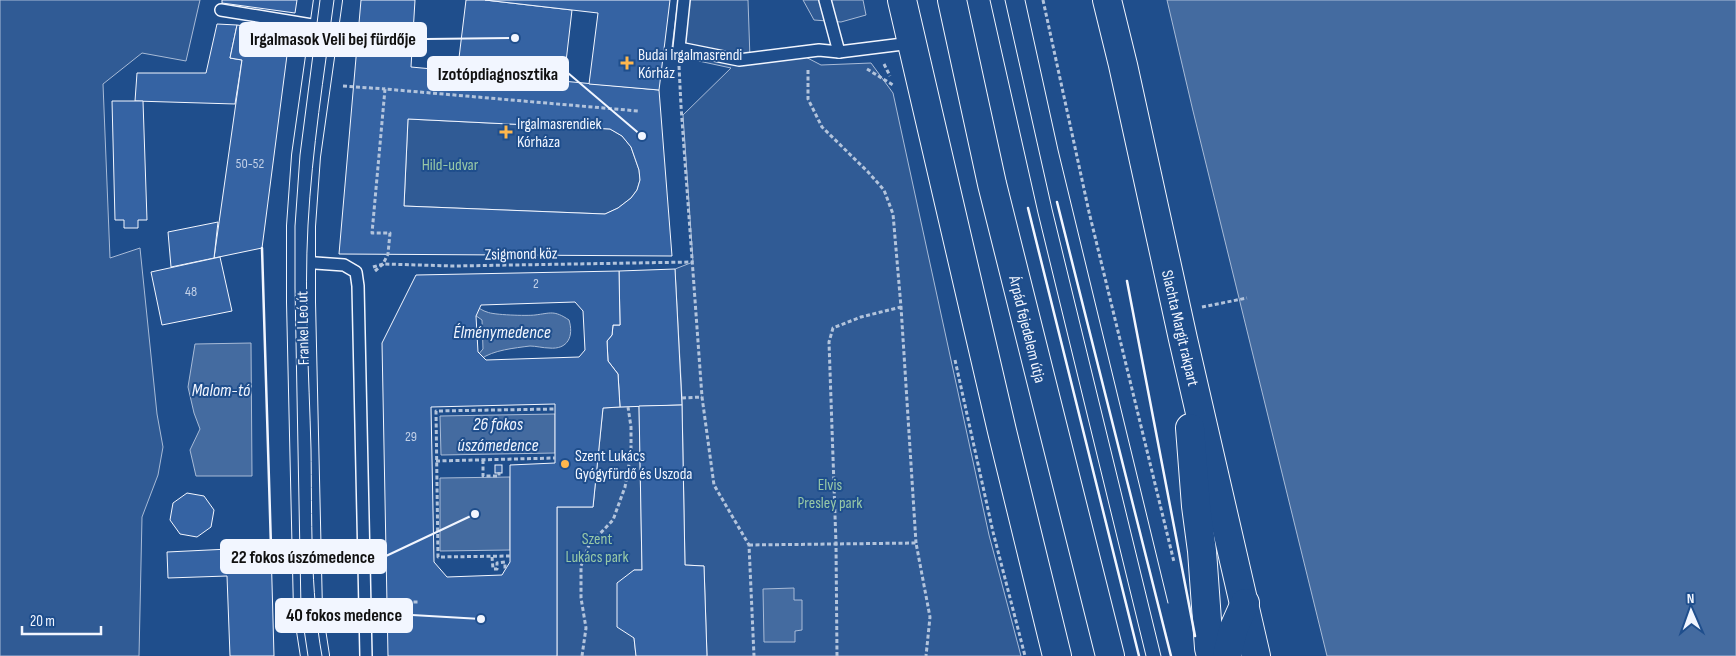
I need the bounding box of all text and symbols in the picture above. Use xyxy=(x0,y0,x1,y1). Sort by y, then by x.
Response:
callout: Irgalmasok Veli bej fürdője xyxy=(240,23,426,56)
text: Irgalmasok Veli bej fürdője xyxy=(250,29,416,50)
place label: Budai Irgalmasrendi Kórház xyxy=(638,46,742,83)
marker: Budai Irgalmasrendi Kórház xyxy=(620,56,634,70)
callout: Izotópdiagnosztika xyxy=(428,57,568,90)
text: Izotópdiagnosztika xyxy=(438,64,558,85)
place label: Irgalmasrendiek Kórháza xyxy=(517,115,602,152)
marker: Irgalmasrendiek Kórháza xyxy=(499,125,513,139)
house number: 50-52 xyxy=(236,155,264,172)
park label: Hild-udvar xyxy=(422,156,479,175)
street label: Zsigmond köz xyxy=(485,244,558,265)
street label: Slachta Margit rakpart xyxy=(1157,268,1202,388)
street label: Árpád fejedelem útja xyxy=(1004,273,1049,385)
house number: 2 xyxy=(533,275,539,292)
house number: 48 xyxy=(185,283,197,300)
street label: Frankel Leó út xyxy=(293,291,314,365)
water label: Élménymedence xyxy=(453,322,551,343)
water label: Malom-tó xyxy=(192,380,251,401)
water label: 26 fokos úszómedence xyxy=(457,414,539,456)
house number: 29 xyxy=(405,428,417,445)
place label: Szent Lukács Gyógyfürdő és Uszoda xyxy=(575,447,693,484)
marker: Szent Lukács Gyógyfürdő és Uszoda xyxy=(559,458,571,470)
park label: Elvis Presley park xyxy=(798,476,862,513)
park label: Szent Lukács park xyxy=(565,530,629,567)
callout: 22 fokos úszómedence xyxy=(221,540,386,573)
text: 22 fokos úszómedence xyxy=(231,547,375,568)
north arrow xyxy=(1666,586,1716,636)
text: N xyxy=(1687,590,1695,607)
callout: 40 fokos medence xyxy=(276,599,412,632)
scale bar xyxy=(22,604,101,636)
text: 40 fokos medence xyxy=(286,605,402,626)
text: 20 m xyxy=(30,612,55,631)

